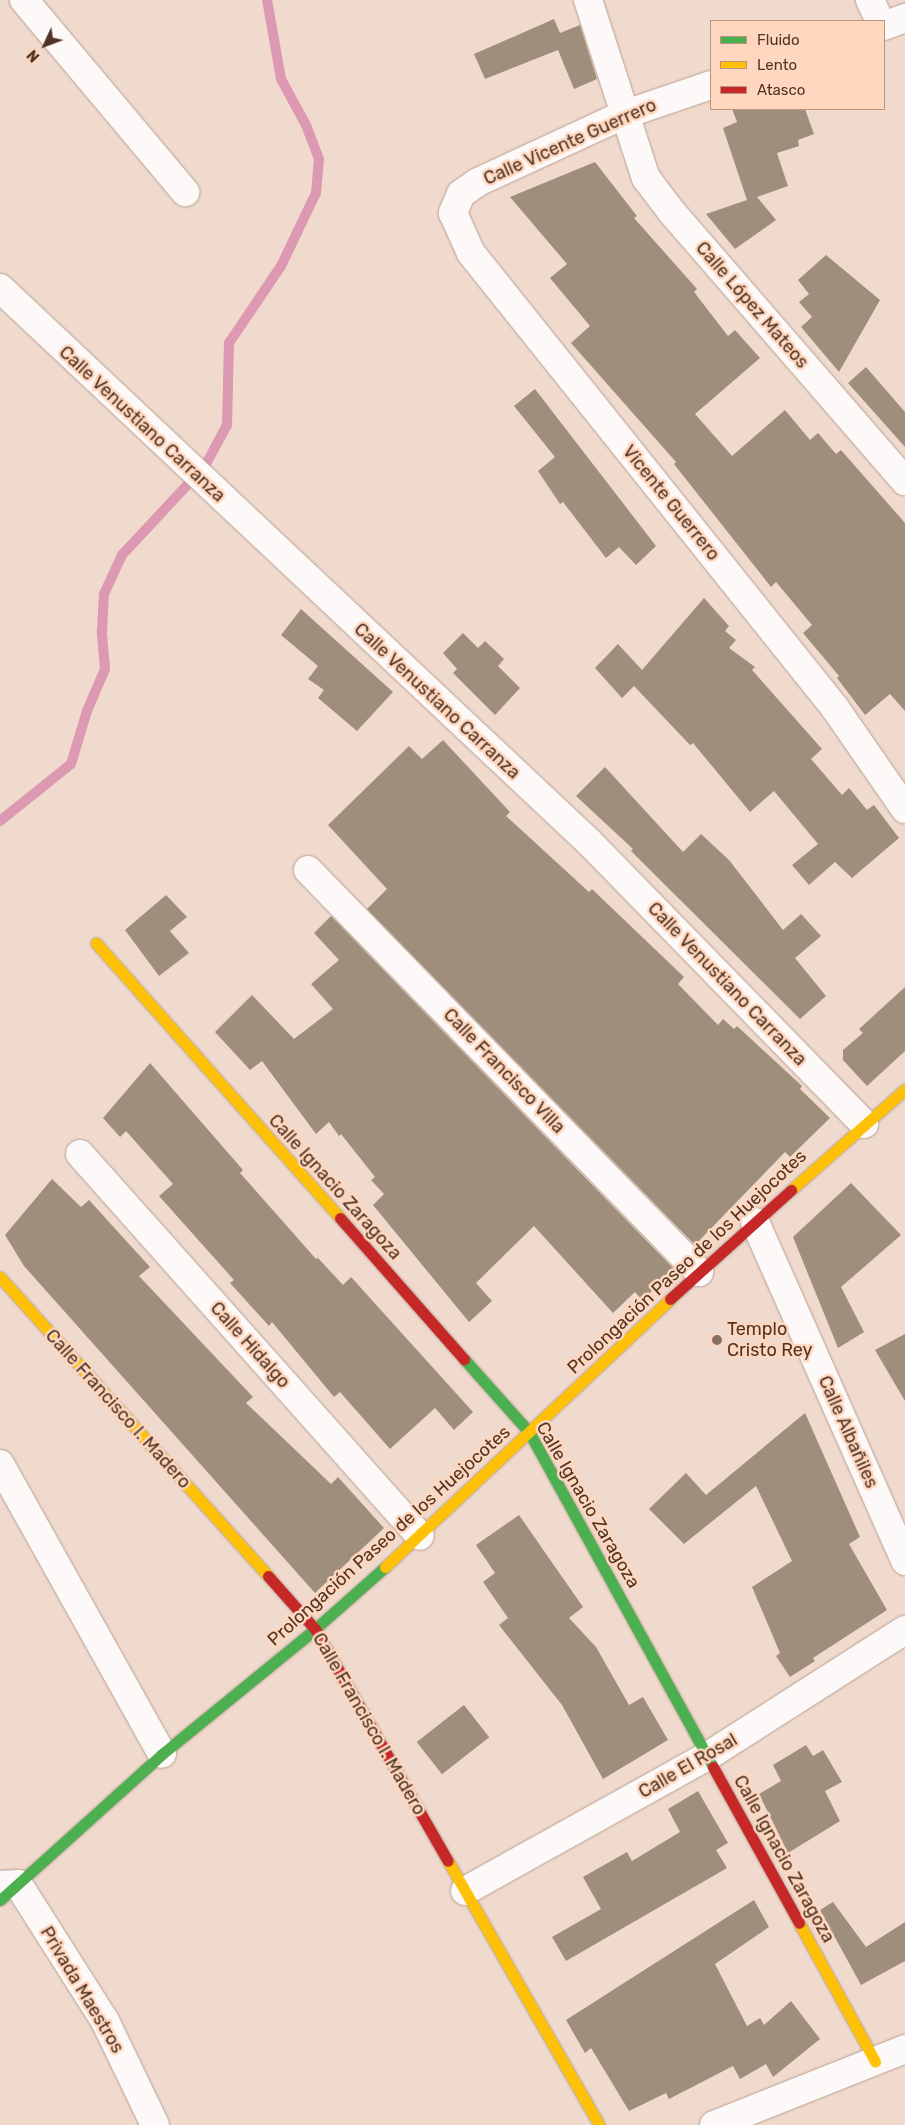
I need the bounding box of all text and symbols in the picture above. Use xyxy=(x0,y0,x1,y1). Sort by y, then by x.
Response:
north arrow xyxy=(20,20,70,70)
legend xyxy=(710,20,885,110)
text: Fluido xyxy=(757,31,800,49)
text: N xyxy=(24,46,43,65)
text: Lento xyxy=(757,56,797,74)
text: Atasco xyxy=(757,81,805,99)
street label: Calle Vicente Guerrero xyxy=(480,94,660,190)
street label: Calle López Mateos xyxy=(691,237,813,373)
street label: Calle Venustiano Carranza xyxy=(54,341,230,507)
street label: Vicente Guerrero xyxy=(618,441,724,565)
street label: Calle Venustiano Carranza xyxy=(349,618,525,784)
street label: Calle Venustiano Carranza xyxy=(643,898,811,1070)
street label: Calle Francisco Villa xyxy=(439,1004,569,1138)
street label: Calle Ignacio Zaragoza xyxy=(264,1110,406,1264)
street label: Prolongación Paseo de los Huejocotes xyxy=(563,1145,811,1379)
street label: Calle Hidalgo xyxy=(206,1297,294,1393)
place label: Templo Cristo Rey xyxy=(727,1319,812,1362)
street label: Calle Francisco I. Madero xyxy=(41,1325,195,1493)
marker: Templo Cristo Rey xyxy=(711,1334,723,1346)
street label: Calle Albañiles xyxy=(813,1372,883,1492)
street label: Calle Ignacio Zaragoza xyxy=(532,1418,644,1592)
street label: Prolongación Paseo de los Huejocotes xyxy=(263,1421,515,1651)
street label: Calle Francisco I. Madero xyxy=(308,1629,430,1819)
street label: Calle El Rosal xyxy=(635,1729,741,1803)
street label: Calle Ignacio Zaragoza xyxy=(729,1771,839,1947)
street label: Privada Maestros xyxy=(36,1923,128,2057)

